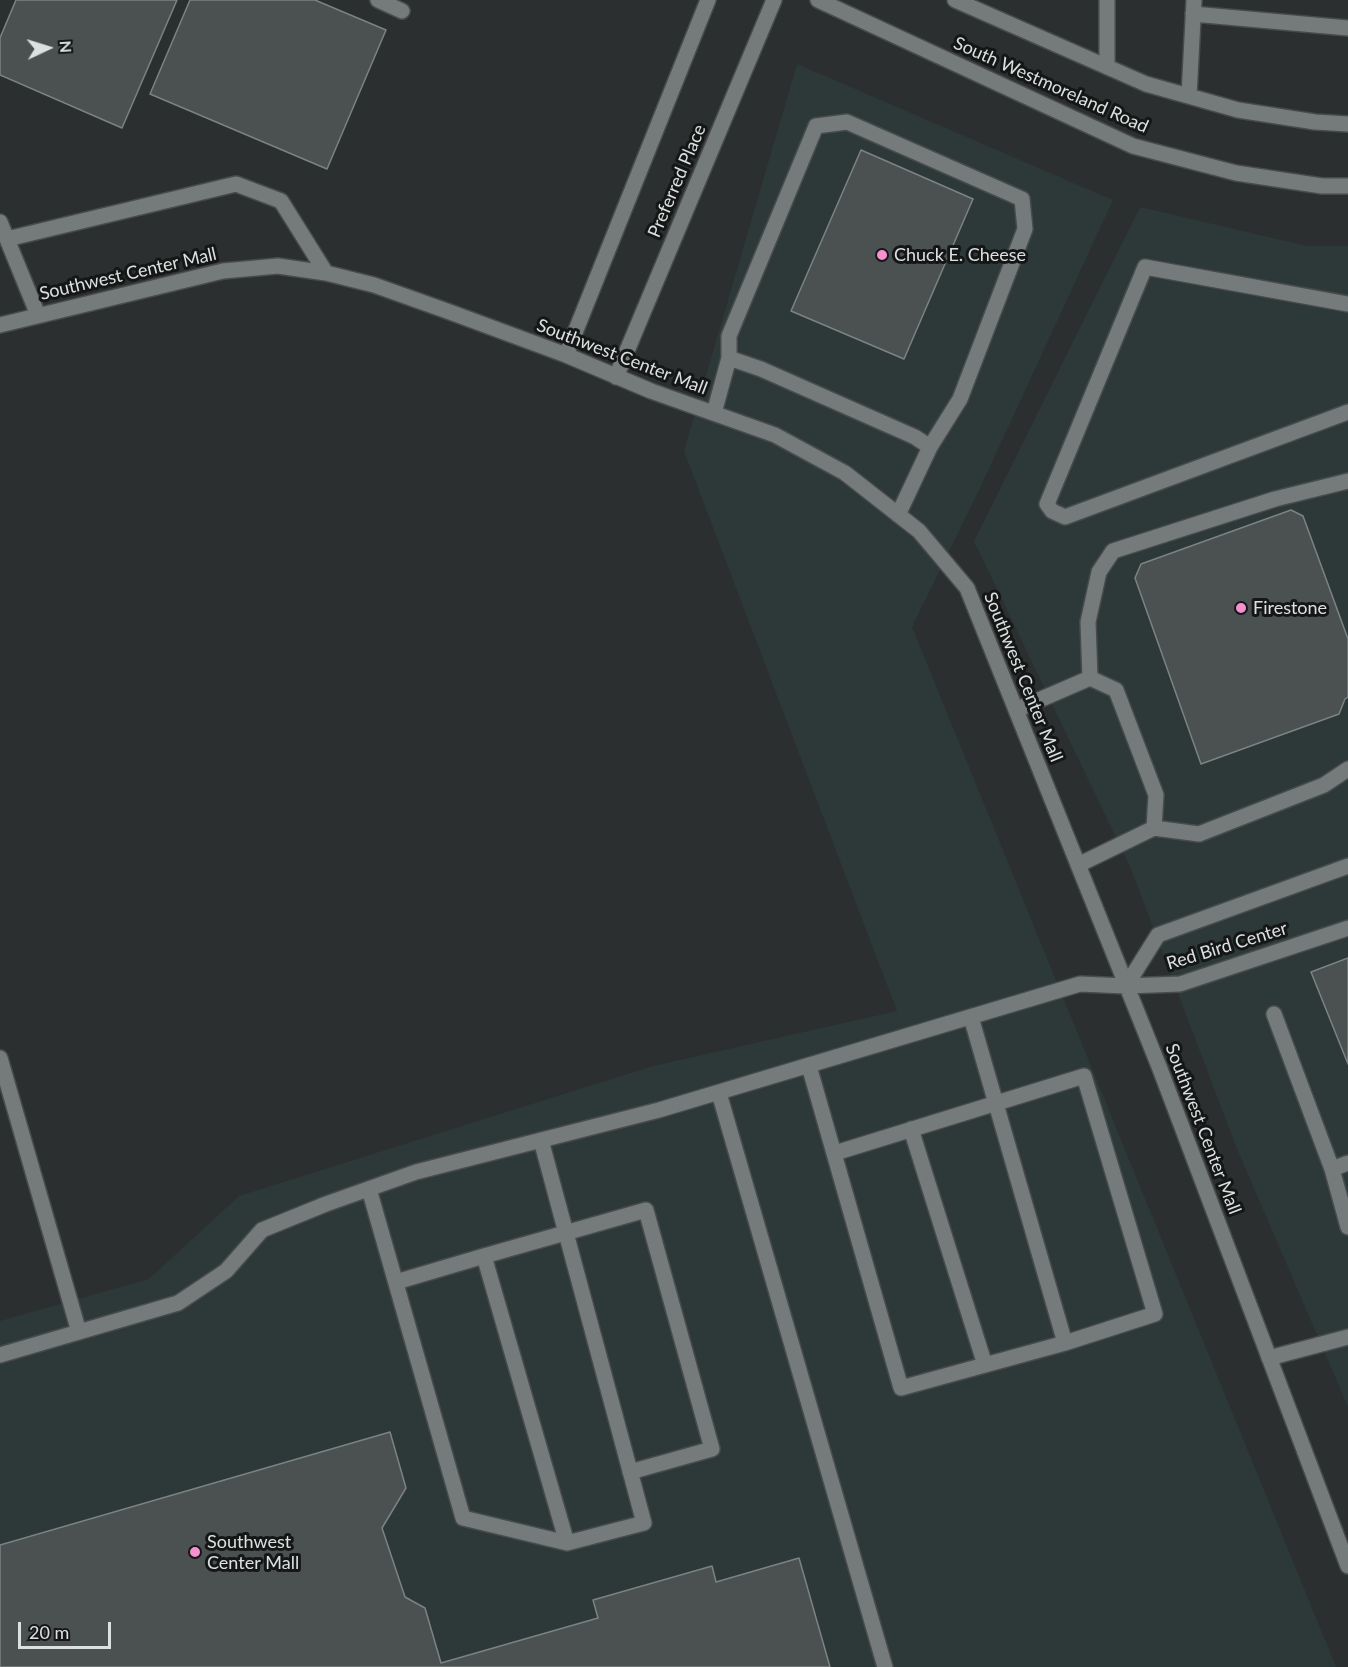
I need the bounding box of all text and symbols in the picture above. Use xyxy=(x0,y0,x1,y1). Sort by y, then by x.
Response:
north arrow xyxy=(18,18,78,78)
street label: South Westmoreland Road xyxy=(950,32,1152,138)
text: N xyxy=(57,40,76,54)
street label: Preferred Place xyxy=(644,121,710,241)
street label: Southwest Center Mall xyxy=(37,243,219,305)
place label: Chuck E. Cheese xyxy=(894,244,1026,266)
marker: Chuck E. Cheese xyxy=(875,248,889,262)
street label: Southwest Center Mall xyxy=(534,314,710,400)
street label: Southwest Center Mall xyxy=(979,589,1067,765)
place label: Firestone xyxy=(1253,597,1327,619)
marker: Firestone xyxy=(1234,601,1248,615)
street label: Red Bird Center xyxy=(1164,917,1290,975)
street label: Southwest Center Mall xyxy=(1160,1041,1246,1217)
place label: Southwest Center Mall xyxy=(207,1531,299,1574)
marker: Southwest Center Mall xyxy=(188,1545,202,1559)
scale bar xyxy=(21,1610,114,1648)
text: 20 m xyxy=(29,1621,69,1643)

